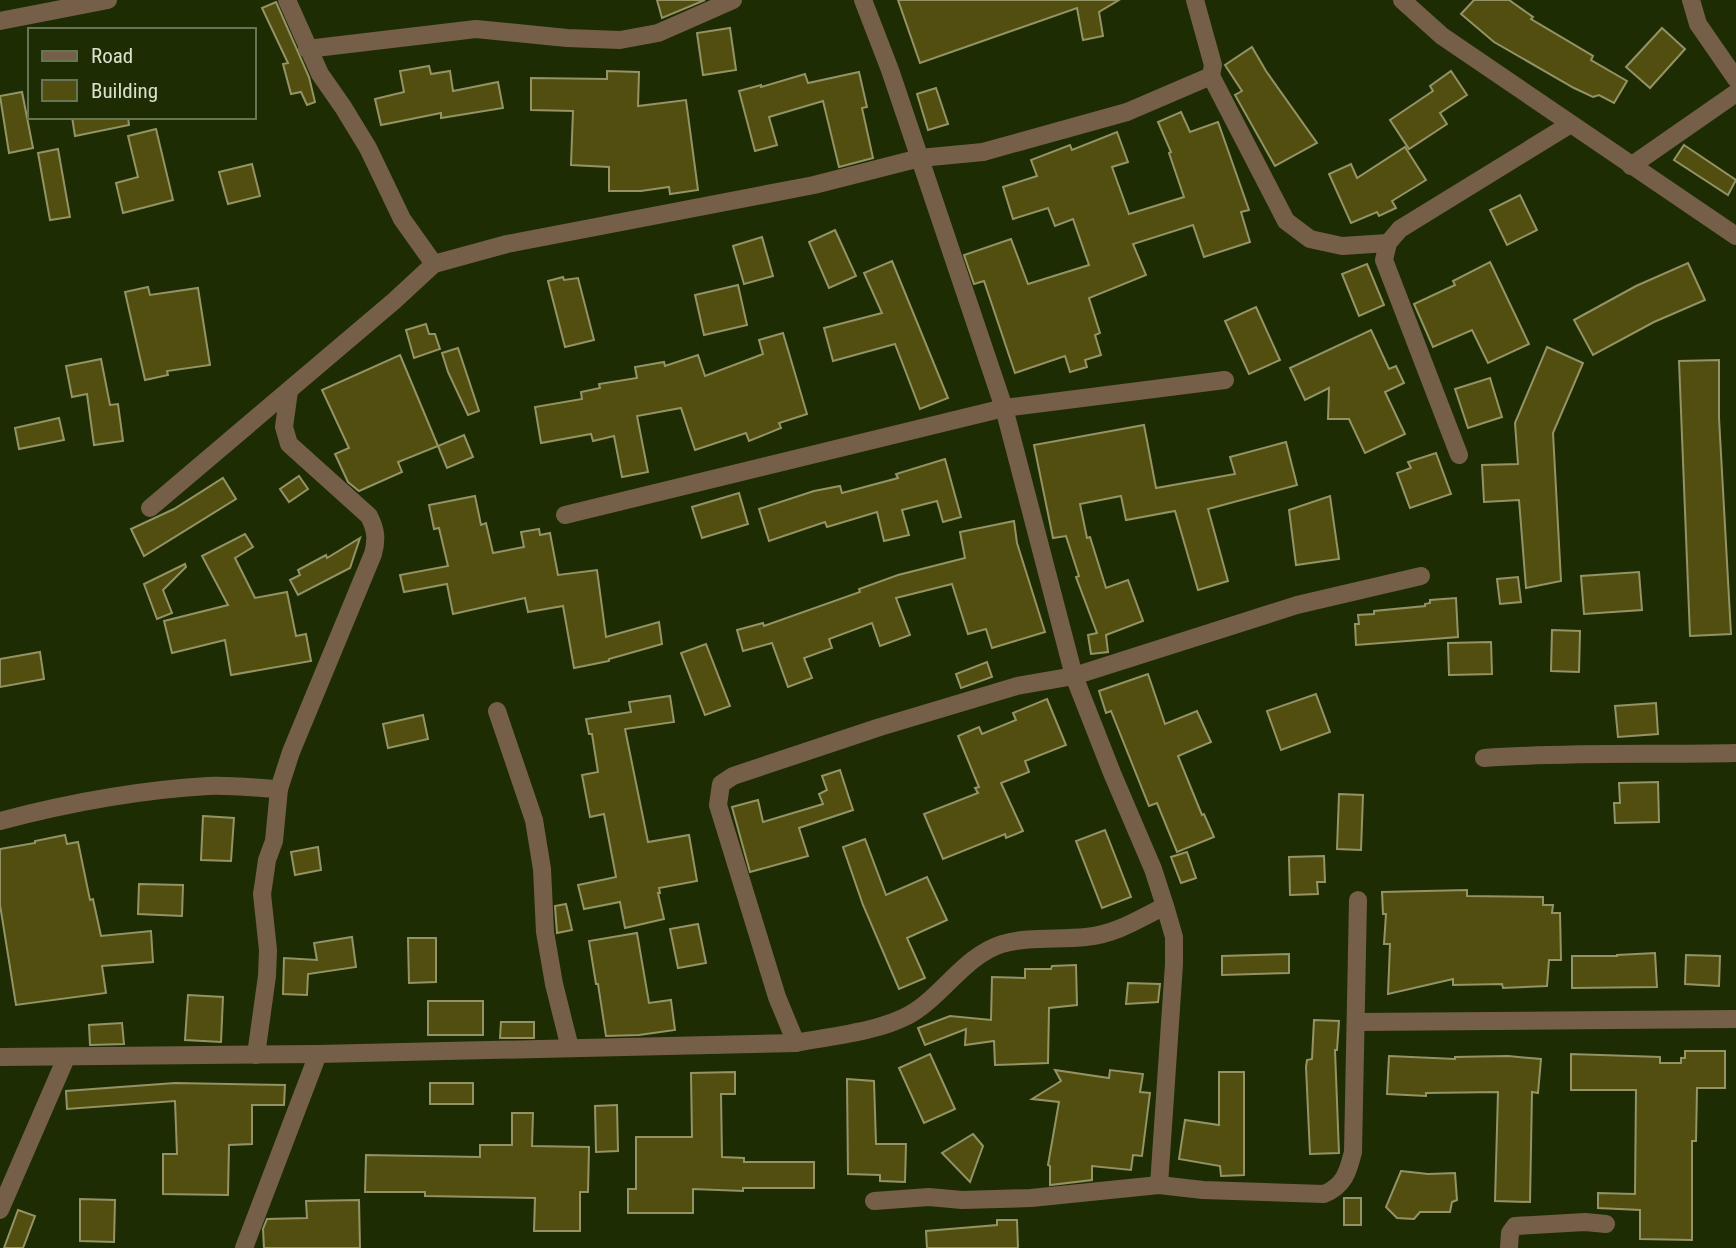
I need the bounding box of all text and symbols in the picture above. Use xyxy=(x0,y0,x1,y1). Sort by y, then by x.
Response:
legend xyxy=(28,28,256,119)
text: Road xyxy=(91,44,133,68)
text: Building xyxy=(91,79,158,103)

